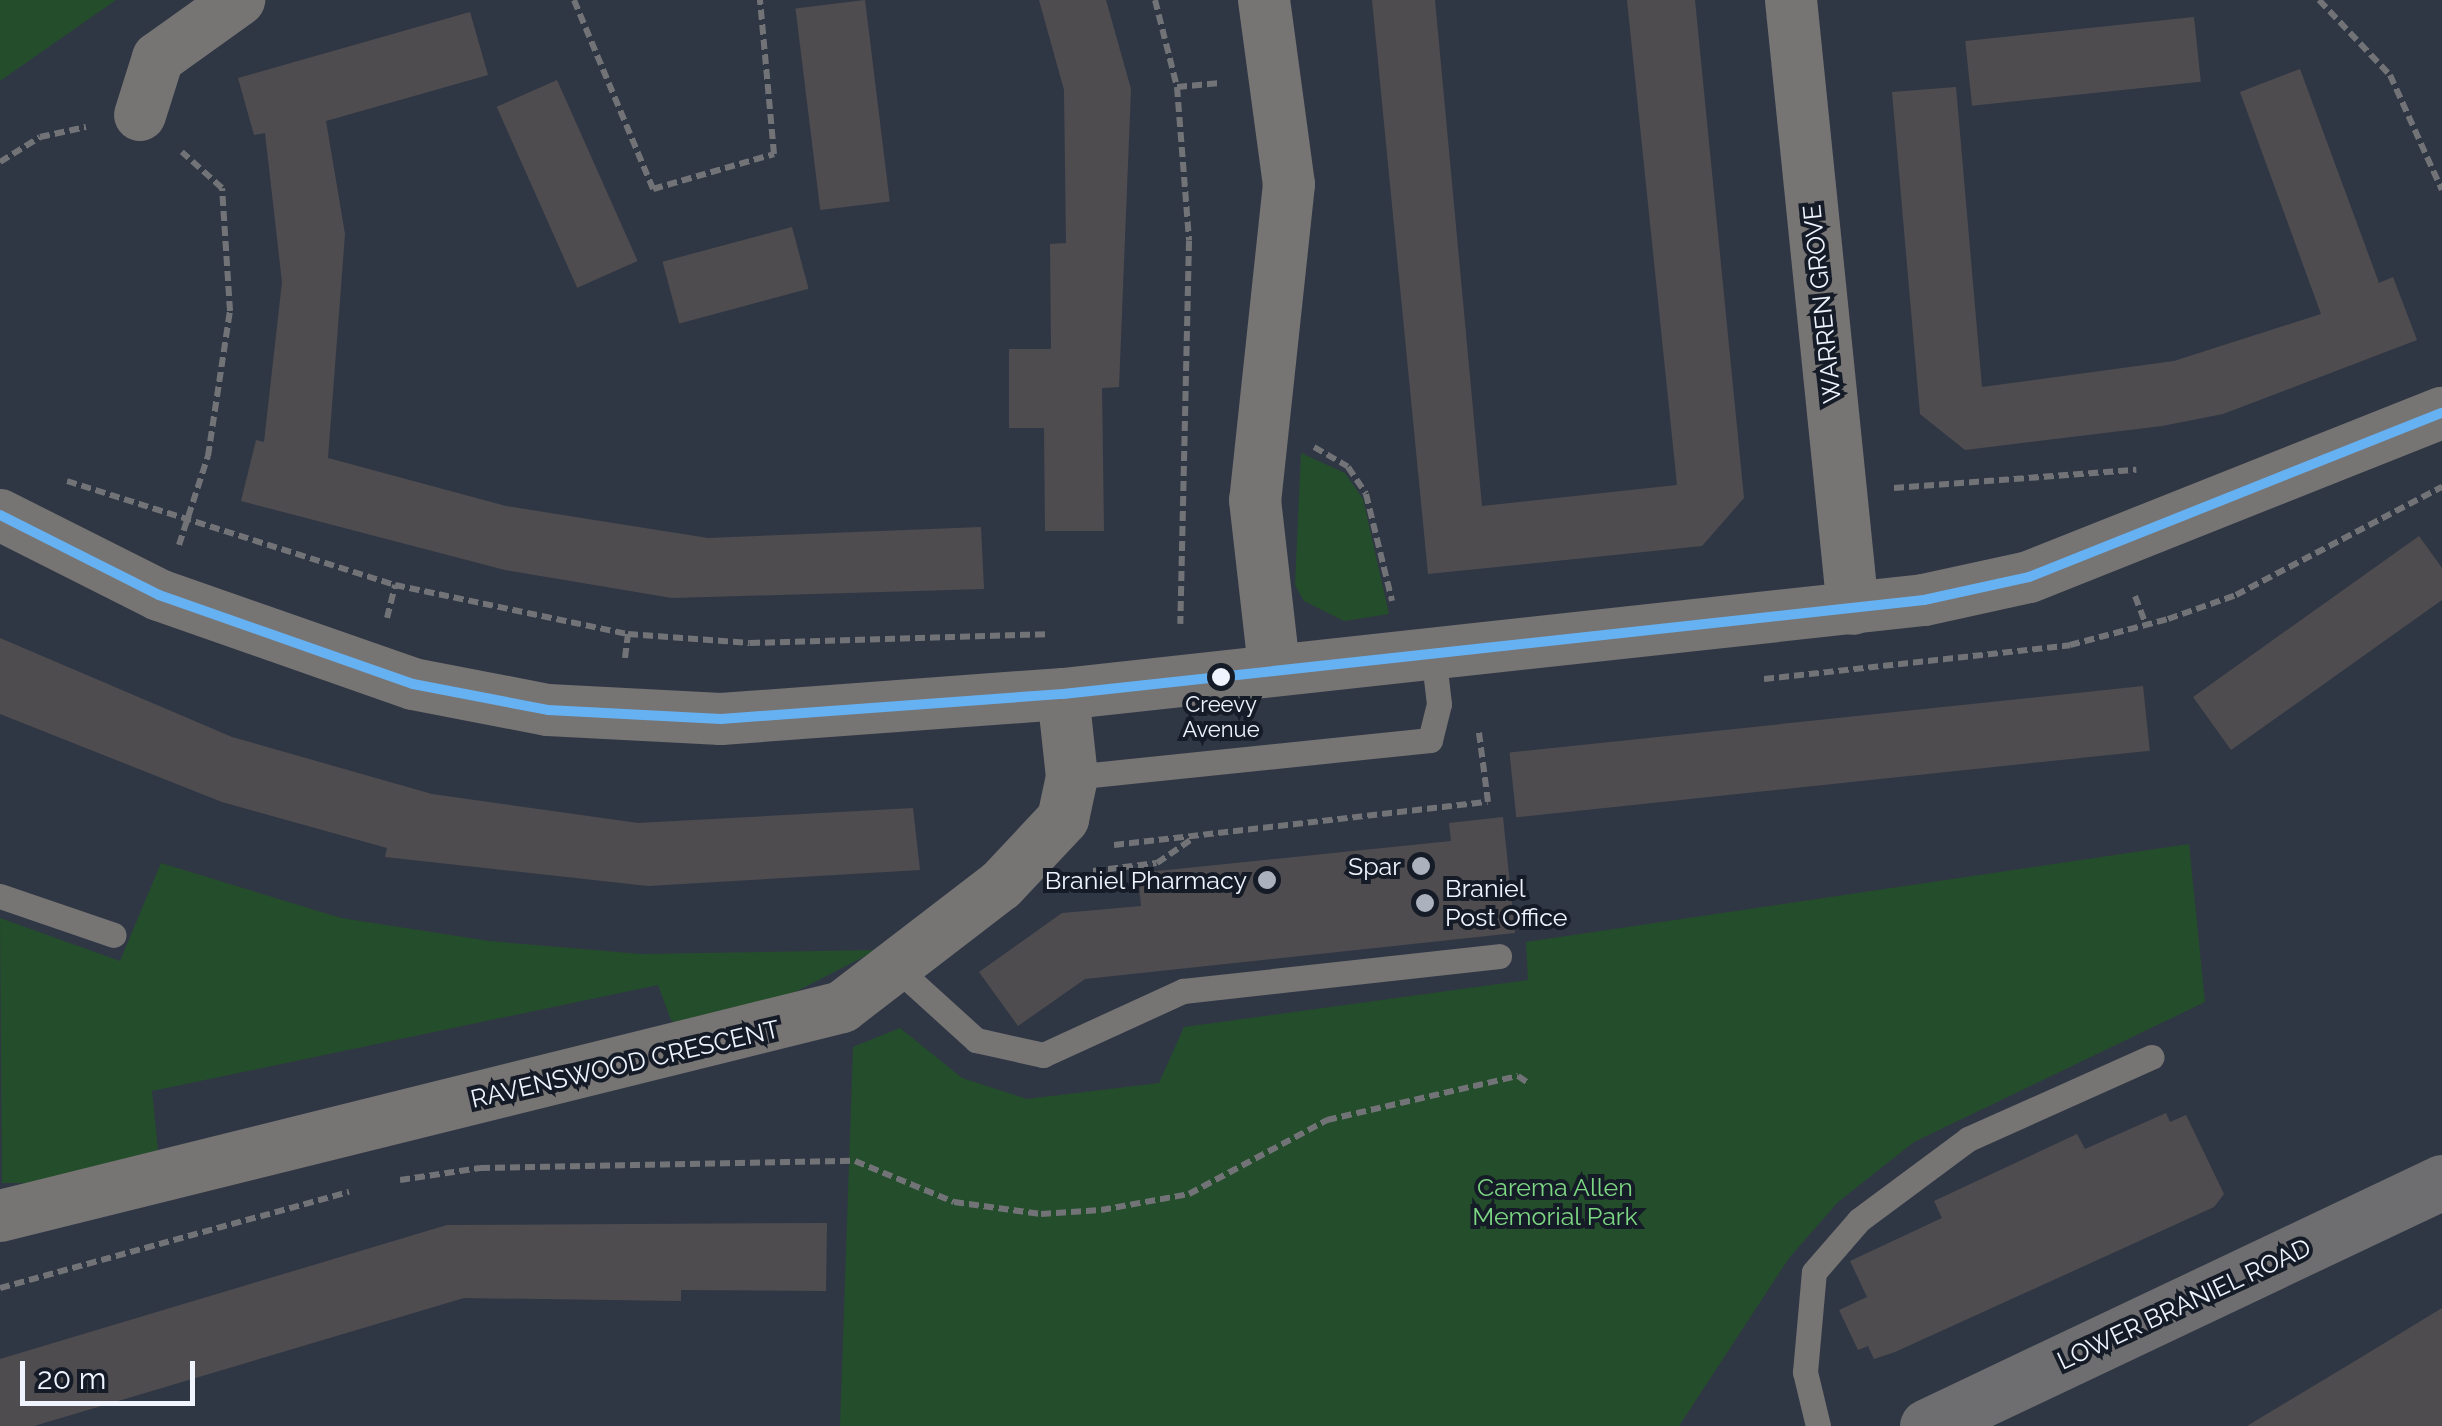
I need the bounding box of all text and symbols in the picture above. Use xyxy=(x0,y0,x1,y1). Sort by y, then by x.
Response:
street label: WARREN GROVE xyxy=(1797,203,1847,405)
marker: Creevy Avenue xyxy=(1211,667,1231,687)
place label: Creevy Avenue xyxy=(1182,691,1260,742)
place label: Spar xyxy=(1348,851,1401,881)
marker: Spar xyxy=(1410,855,1432,877)
place label: Braniel Pharmacy xyxy=(1044,865,1247,895)
marker: Braniel Pharmacy xyxy=(1256,869,1278,891)
place label: Braniel Post Office xyxy=(1445,874,1567,933)
marker: Braniel Post Office xyxy=(1414,892,1436,914)
street label: RAVENSWOOD CRESCENT xyxy=(468,1014,782,1114)
park label: Carema Allen Memorial Park xyxy=(1472,1173,1638,1232)
street label: LOWER BRANIEL ROAD xyxy=(2052,1232,2316,1376)
scale bar xyxy=(25,1341,200,1403)
text: 20 m xyxy=(37,1361,106,1396)

